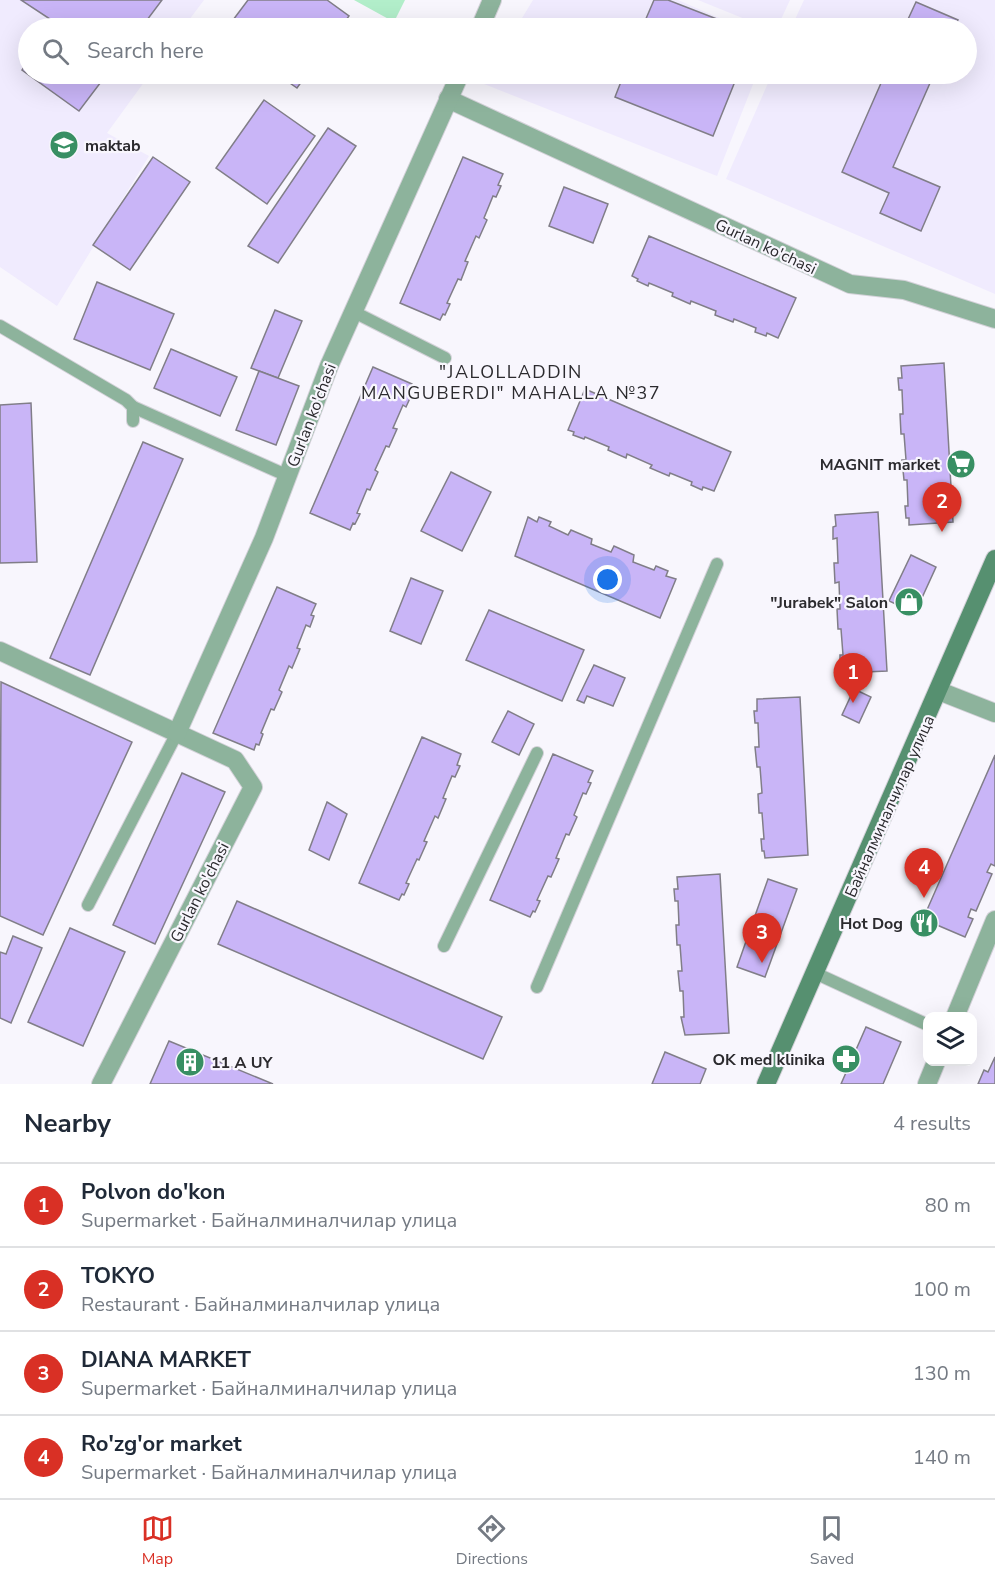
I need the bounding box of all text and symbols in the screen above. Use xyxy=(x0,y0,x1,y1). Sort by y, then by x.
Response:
search box xyxy=(18,18,977,84)
icon: search xyxy=(39,35,72,68)
text: Search here xyxy=(87,36,204,66)
school or university icon: maktab xyxy=(48,129,80,161)
place label: maktab xyxy=(85,135,141,157)
street label: Gurlan ko'chasi xyxy=(711,214,820,280)
street label: Gurlan ko'chasi xyxy=(282,360,342,470)
district label: "JALOLLADDIN MANGUBERDI" MAHALLA №37 xyxy=(361,360,661,405)
supermarket icon: MAGNIT market xyxy=(945,448,977,480)
place label: MAGNIT market xyxy=(820,454,941,476)
pin: 2 xyxy=(922,482,962,532)
your location xyxy=(593,565,622,594)
shop icon: "Jurabek" Salon xyxy=(893,586,925,618)
place label: "Jurabek" Salon xyxy=(770,592,888,614)
pin: 1 xyxy=(834,654,872,703)
street label: Байналминалчилар улица xyxy=(840,712,940,901)
street label: Gurlan ko'chasi xyxy=(165,839,235,946)
pin: 4 xyxy=(904,848,944,898)
restaurant icon: Hot Dog xyxy=(908,907,940,939)
place label: Hot Dog xyxy=(840,913,903,935)
pin: 3 xyxy=(742,914,782,963)
map controls xyxy=(923,1012,977,1066)
button: layers xyxy=(923,1012,977,1066)
pharmacy icon: OK med klinika xyxy=(830,1043,862,1075)
building icon: 11 A UY xyxy=(174,1046,206,1078)
place label: OK med klinika xyxy=(712,1049,825,1071)
place label: 11 A UY xyxy=(211,1052,274,1074)
text: Nearby xyxy=(24,1106,111,1141)
text: 4 results xyxy=(893,1110,971,1137)
text: Polvon do'kon xyxy=(81,1177,225,1207)
text: 1 xyxy=(38,1192,50,1219)
text: 80 m xyxy=(925,1192,971,1219)
text: Supermarket · Байналминалчилар улица xyxy=(81,1207,457,1234)
text: TOKYO xyxy=(81,1261,155,1291)
text: 2 xyxy=(38,1276,50,1303)
text: 100 m xyxy=(913,1276,971,1303)
text: Restaurant · Байналминалчилар улица xyxy=(81,1291,440,1318)
text: DIANA MARKET xyxy=(81,1345,251,1375)
text: 3 xyxy=(38,1360,50,1387)
text: 130 m xyxy=(913,1360,971,1387)
text: Supermarket · Байналминалчилар улица xyxy=(81,1375,457,1402)
text: Ro'zg'or market xyxy=(81,1429,242,1459)
text: 4 xyxy=(38,1444,50,1471)
text: 140 m xyxy=(913,1444,971,1471)
text: Supermarket · Байналминалчилар улица xyxy=(81,1459,457,1486)
tab: Map xyxy=(141,1512,174,1570)
tab: Directions xyxy=(456,1512,528,1570)
tab: Saved xyxy=(810,1512,854,1570)

